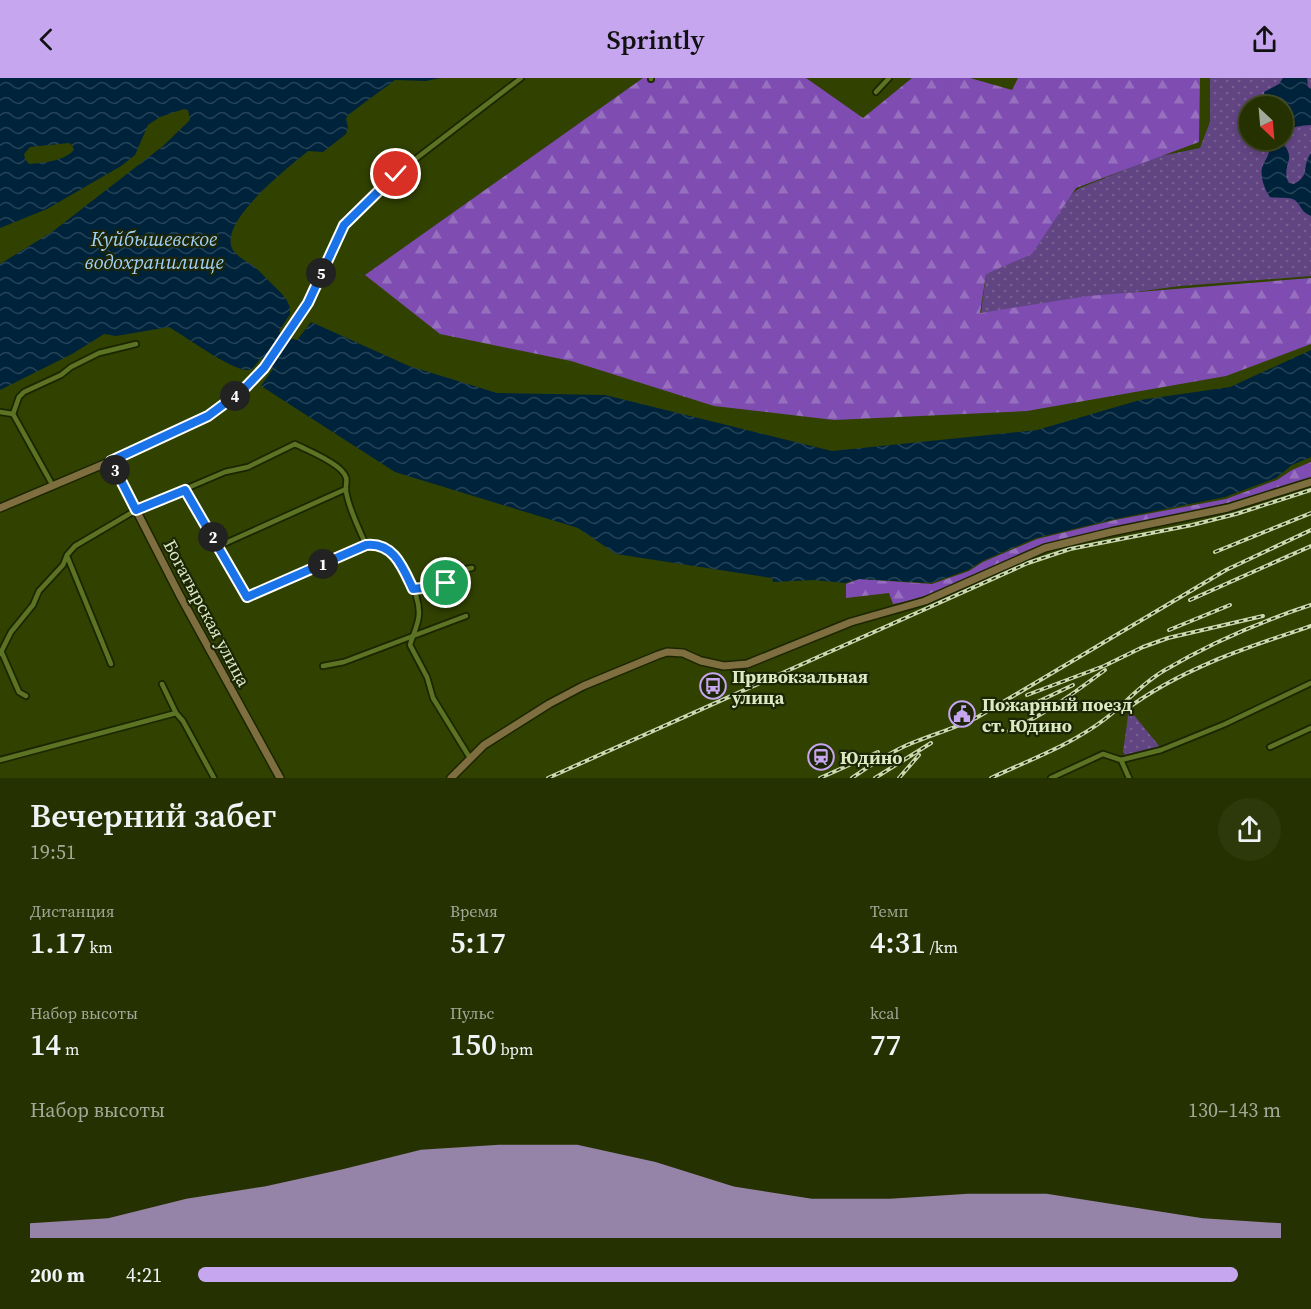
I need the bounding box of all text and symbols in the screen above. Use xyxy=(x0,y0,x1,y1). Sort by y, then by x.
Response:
text: Sprintly xyxy=(606,21,705,58)
icon: back xyxy=(30,23,63,56)
icon: share xyxy=(1248,23,1281,56)
north arrow xyxy=(1239,96,1293,150)
map controls xyxy=(1239,96,1293,150)
pin xyxy=(370,148,421,199)
icon: check xyxy=(379,157,412,190)
water label: Куйбышевское водохранилище xyxy=(84,225,224,276)
pin: 5 xyxy=(306,258,336,288)
text: 5 xyxy=(317,262,325,284)
pin: 4 xyxy=(220,381,250,411)
text: 4 xyxy=(231,385,239,407)
pin: 3 xyxy=(100,455,130,485)
text: 3 xyxy=(111,459,119,481)
pin: 2 xyxy=(198,522,228,552)
text: 2 xyxy=(209,526,217,548)
street label: Богатырская улица xyxy=(158,535,257,692)
pin: 1 xyxy=(308,549,338,579)
text: 1 xyxy=(319,553,327,575)
pin xyxy=(420,557,471,608)
icon: arrive xyxy=(429,566,462,599)
place label: Привокзальная улица xyxy=(731,664,868,710)
bus stop icon: Привокзальная улица xyxy=(698,671,728,701)
place label: Пожарный поезд ст. Юдино xyxy=(982,692,1132,738)
public building icon: Пожарный поезд ст. Юдино xyxy=(947,699,977,729)
station icon: Юдино xyxy=(806,742,836,772)
place label: Юдино xyxy=(840,745,902,770)
text: Вечерний забег xyxy=(30,793,276,838)
button: share xyxy=(1218,798,1281,861)
text: 19:51 xyxy=(30,838,76,866)
text: Дистанция xyxy=(30,900,114,922)
text: Время xyxy=(450,900,498,922)
text: Темп xyxy=(870,900,909,922)
text: 1.17 xyxy=(30,922,86,963)
text: 5:17 xyxy=(450,922,506,963)
text: 4:31 xyxy=(870,922,926,963)
text: km xyxy=(86,936,113,958)
text: /km xyxy=(926,936,958,958)
text: Набор высоты xyxy=(30,1002,138,1024)
text: Пульс xyxy=(450,1002,494,1024)
text: kcal xyxy=(870,1002,899,1024)
text: 14 xyxy=(30,1024,61,1065)
text: 150 xyxy=(450,1024,497,1065)
text: 77 xyxy=(870,1024,901,1065)
text: m xyxy=(61,1038,79,1060)
text: bpm xyxy=(497,1038,533,1060)
text: Набор высоты xyxy=(30,1096,165,1124)
text: 130–143 m xyxy=(1188,1096,1281,1124)
text: 200 m xyxy=(30,1261,85,1289)
text: 4:21 xyxy=(126,1261,162,1289)

